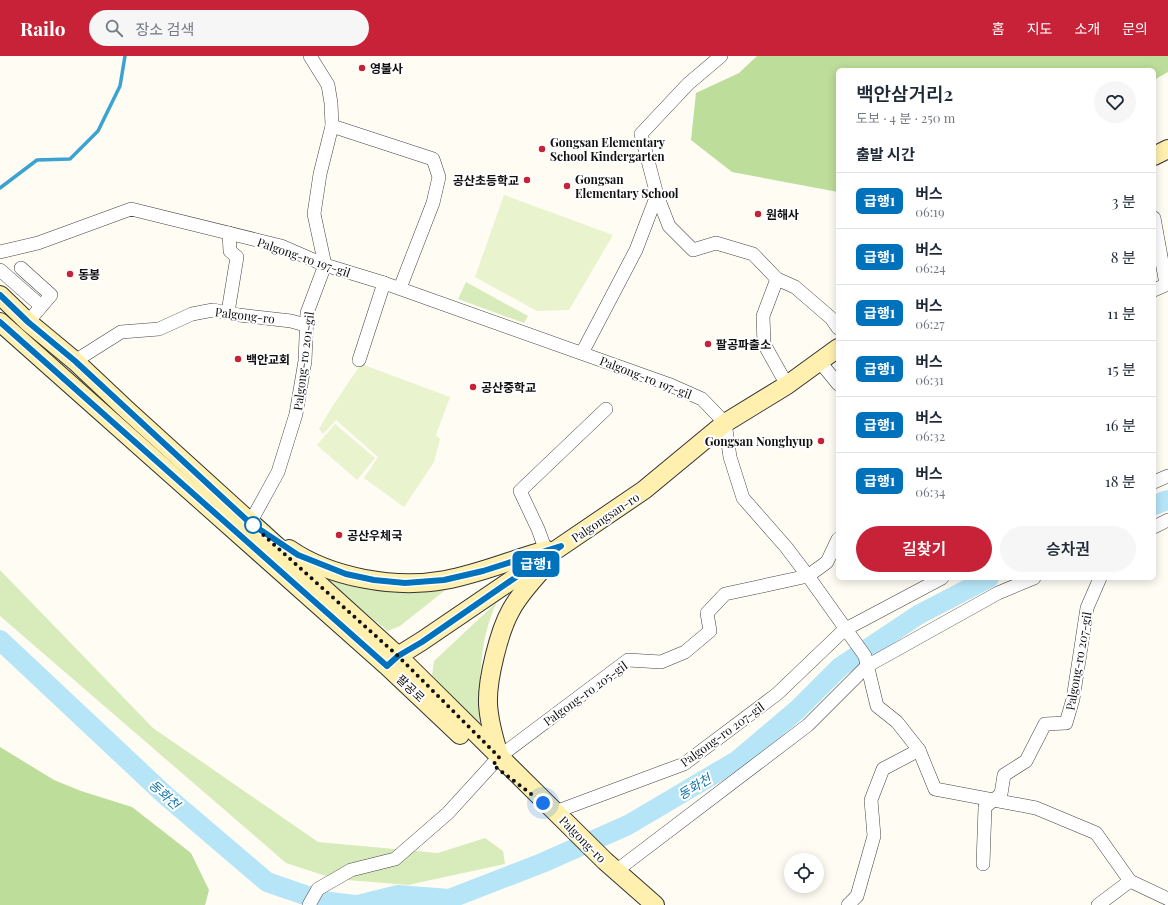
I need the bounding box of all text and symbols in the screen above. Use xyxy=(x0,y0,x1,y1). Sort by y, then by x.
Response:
search box xyxy=(89,10,369,46)
text: Railo xyxy=(20,15,65,41)
icon: search xyxy=(103,17,125,39)
text: 장소 검색 xyxy=(135,19,194,39)
text: 홈 xyxy=(992,19,1005,38)
text: 지도 xyxy=(1027,19,1052,38)
text: 소개 xyxy=(1074,19,1100,38)
text: 문의 xyxy=(1122,19,1148,38)
place label: 영불사 xyxy=(370,60,403,76)
marker: 영불사 xyxy=(357,63,367,73)
text: 백안삼거리2 xyxy=(856,80,953,106)
button: heart xyxy=(1094,81,1136,123)
text: 도보 · 4 분 · 250 m xyxy=(856,109,955,126)
place label: Gongsan Elementary School Kindergarten xyxy=(550,134,666,164)
marker: Gongsan Elementary School Kindergarten xyxy=(537,144,547,154)
text: 출발 시간 xyxy=(856,144,915,164)
place label: Gongsan Elementary School xyxy=(575,171,679,201)
place label: 공산초등학교 xyxy=(453,172,519,188)
marker: 공산초등학교 xyxy=(522,175,532,185)
marker: Gongsan Elementary School xyxy=(562,181,572,191)
text: 버스 xyxy=(915,183,943,203)
text: 급행1 xyxy=(864,191,895,210)
text: 3 분 xyxy=(1112,191,1136,211)
text: 06:19 xyxy=(915,203,945,220)
place label: 원해사 xyxy=(766,206,799,222)
marker: 원해사 xyxy=(753,209,763,219)
street label: Palgong-ro 197-gil xyxy=(255,234,353,281)
text: 버스 xyxy=(915,239,943,259)
text: 급행1 xyxy=(864,247,895,266)
text: 8 분 xyxy=(1111,247,1136,267)
text: 06:24 xyxy=(915,259,946,276)
place label: 동봉 xyxy=(78,266,100,282)
marker: 동봉 xyxy=(65,269,75,279)
text: 버스 xyxy=(915,295,943,315)
street label: Palgong-ro xyxy=(214,303,276,327)
text: 급행1 xyxy=(864,303,895,322)
text: 11 분 xyxy=(1107,303,1136,323)
street label: Palgong-ro 201-gil xyxy=(289,310,317,411)
text: 06:27 xyxy=(915,315,945,332)
place label: 팔공파출소 xyxy=(716,336,771,352)
marker: 팔공파출소 xyxy=(703,339,713,349)
place label: 백안교회 xyxy=(246,351,290,367)
text: 버스 xyxy=(915,351,943,371)
street label: Palgong-ro 197-gil xyxy=(598,352,695,402)
marker: 백안교회 xyxy=(233,354,243,364)
text: 급행1 xyxy=(864,359,895,378)
text: 15 분 xyxy=(1107,359,1136,379)
text: 06:31 xyxy=(915,371,944,388)
place label: 공산중학교 xyxy=(481,379,536,395)
marker: 공산중학교 xyxy=(468,382,478,392)
text: 버스 xyxy=(915,407,943,427)
text: 급행1 xyxy=(864,415,895,434)
text: 16 분 xyxy=(1105,415,1136,435)
text: 06:32 xyxy=(915,427,945,444)
place label: Gongsan Nonghyup xyxy=(705,433,813,449)
marker: Gongsan Nonghyup xyxy=(816,436,826,446)
text: 버스 xyxy=(915,463,943,483)
text: 급행1 xyxy=(864,471,895,490)
text: 18 분 xyxy=(1105,471,1136,491)
text: 06:34 xyxy=(915,483,945,500)
street label: Palgongsan-ro xyxy=(568,488,642,546)
unlabelled marker xyxy=(244,516,262,534)
button: 길찾기 xyxy=(856,526,992,572)
button: 승차권 xyxy=(1000,526,1136,572)
place label: 공산우체국 xyxy=(347,527,402,543)
marker: 공산우체국 xyxy=(334,530,344,540)
line badge: 급행1 xyxy=(513,551,559,577)
text: 급행1 xyxy=(520,554,552,573)
street label: Palgong-ro 207-gil xyxy=(1061,610,1095,712)
street label: Palgong-ro 205-gil xyxy=(540,657,631,729)
street label: 팔공로 xyxy=(393,671,429,705)
street label: Palgong-ro 207-gil xyxy=(677,698,768,770)
water label: 동화천 xyxy=(674,769,715,803)
water label: 동화천 xyxy=(146,776,185,813)
your location xyxy=(533,793,553,813)
street label: Palgong-ro xyxy=(556,812,610,866)
map controls xyxy=(784,853,824,893)
button: locate xyxy=(784,853,824,893)

